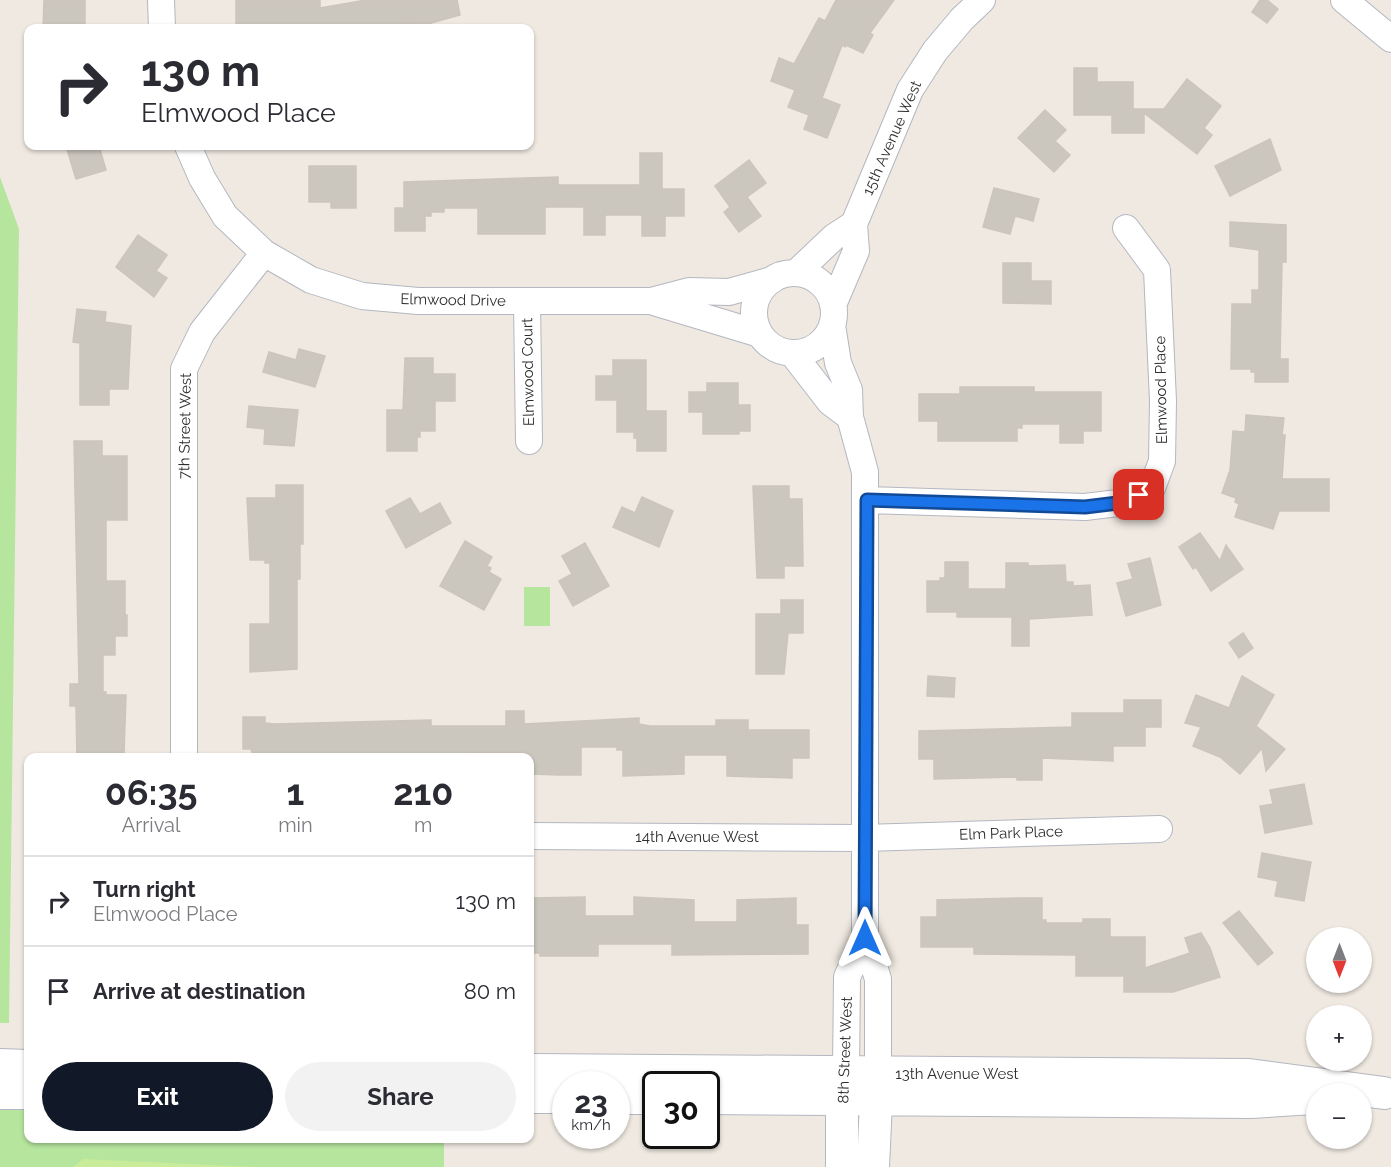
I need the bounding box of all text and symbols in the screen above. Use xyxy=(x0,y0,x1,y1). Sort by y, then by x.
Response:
text: 130 m xyxy=(141,47,260,96)
icon: right xyxy=(42,48,120,126)
street label: 15th Avenue West xyxy=(859,78,925,198)
text: Elmwood Place xyxy=(141,97,336,128)
street label: Elmwood Drive xyxy=(400,290,506,310)
street label: Elmwood Court xyxy=(518,318,538,426)
street label: Elmwood Place xyxy=(1151,336,1171,444)
street label: 7th Street West xyxy=(175,373,195,479)
pin xyxy=(1113,469,1164,520)
icon: arrive xyxy=(1122,478,1155,511)
text: 06:35 xyxy=(105,771,198,813)
text: 1 xyxy=(286,771,304,813)
text: 210 xyxy=(393,771,453,813)
text: Arrival xyxy=(122,813,180,837)
text: min xyxy=(278,813,313,837)
text: m xyxy=(414,813,432,837)
street label: Elm Park Place xyxy=(959,822,1063,844)
street label: 14th Avenue West xyxy=(635,828,759,846)
text: Turn right xyxy=(93,876,196,902)
icon: right xyxy=(42,885,75,918)
text: 130 m xyxy=(456,888,516,914)
text: Elmwood Place xyxy=(93,902,237,926)
position arrow xyxy=(833,906,897,970)
north arrow xyxy=(1306,927,1372,993)
map controls xyxy=(1306,927,1372,1149)
icon: arrive xyxy=(42,975,75,1008)
text: Arrive at destination xyxy=(93,978,306,1004)
text: 80 m xyxy=(464,978,516,1004)
street label: 8th Street West xyxy=(834,996,856,1104)
button: + xyxy=(1306,1005,1372,1071)
button: Exit xyxy=(42,1062,273,1131)
button: Share xyxy=(285,1062,516,1131)
street label: 13th Avenue West xyxy=(895,1065,1019,1083)
speed limit sign: 30 xyxy=(642,1071,720,1149)
button: − xyxy=(1306,1083,1372,1149)
text: 23 xyxy=(574,1085,608,1120)
text: km/h xyxy=(571,1116,611,1134)

